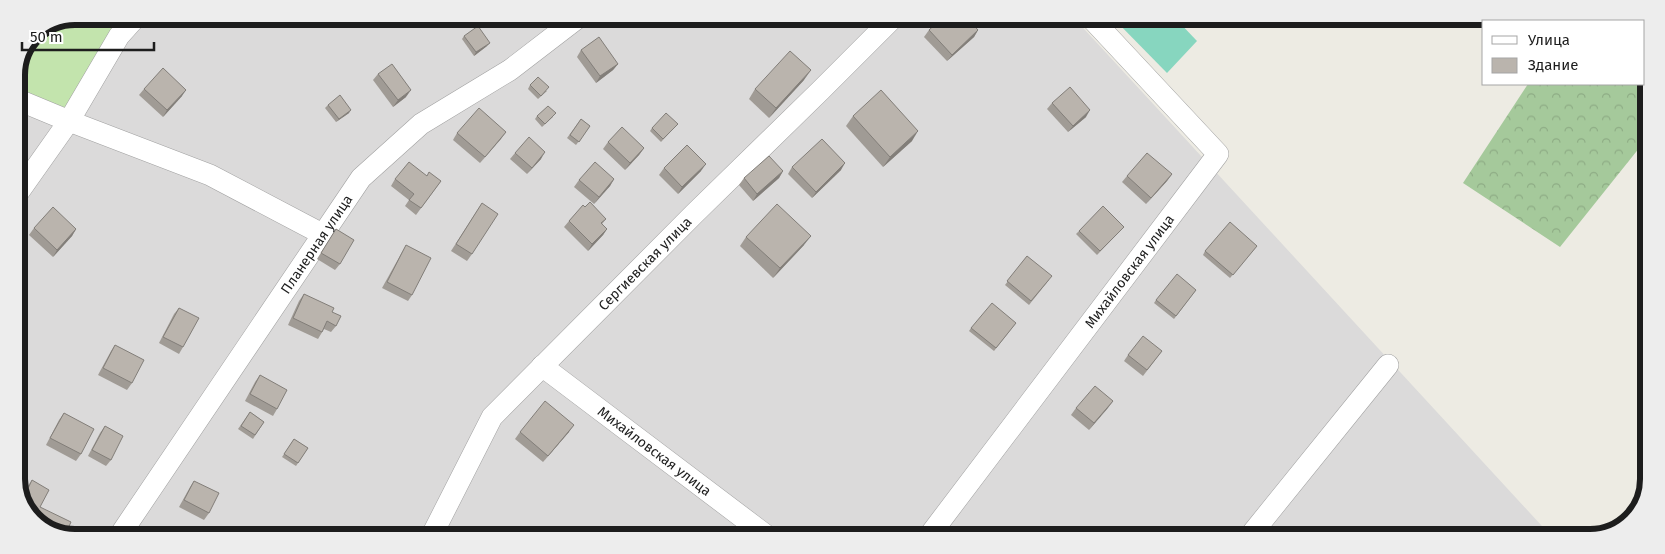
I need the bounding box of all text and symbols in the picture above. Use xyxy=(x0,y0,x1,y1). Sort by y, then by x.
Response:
scale bar xyxy=(22,20,155,52)
legend xyxy=(1482,20,1645,85)
text: 50 m xyxy=(30,28,63,46)
text: Улица xyxy=(1528,31,1570,49)
text: Здание xyxy=(1528,56,1578,74)
street label: Планерная улица xyxy=(277,191,356,297)
street label: Михайловская улица xyxy=(1081,211,1178,331)
street label: Сергиевская улица xyxy=(595,213,695,314)
street label: Михайловская улица xyxy=(594,403,715,499)

